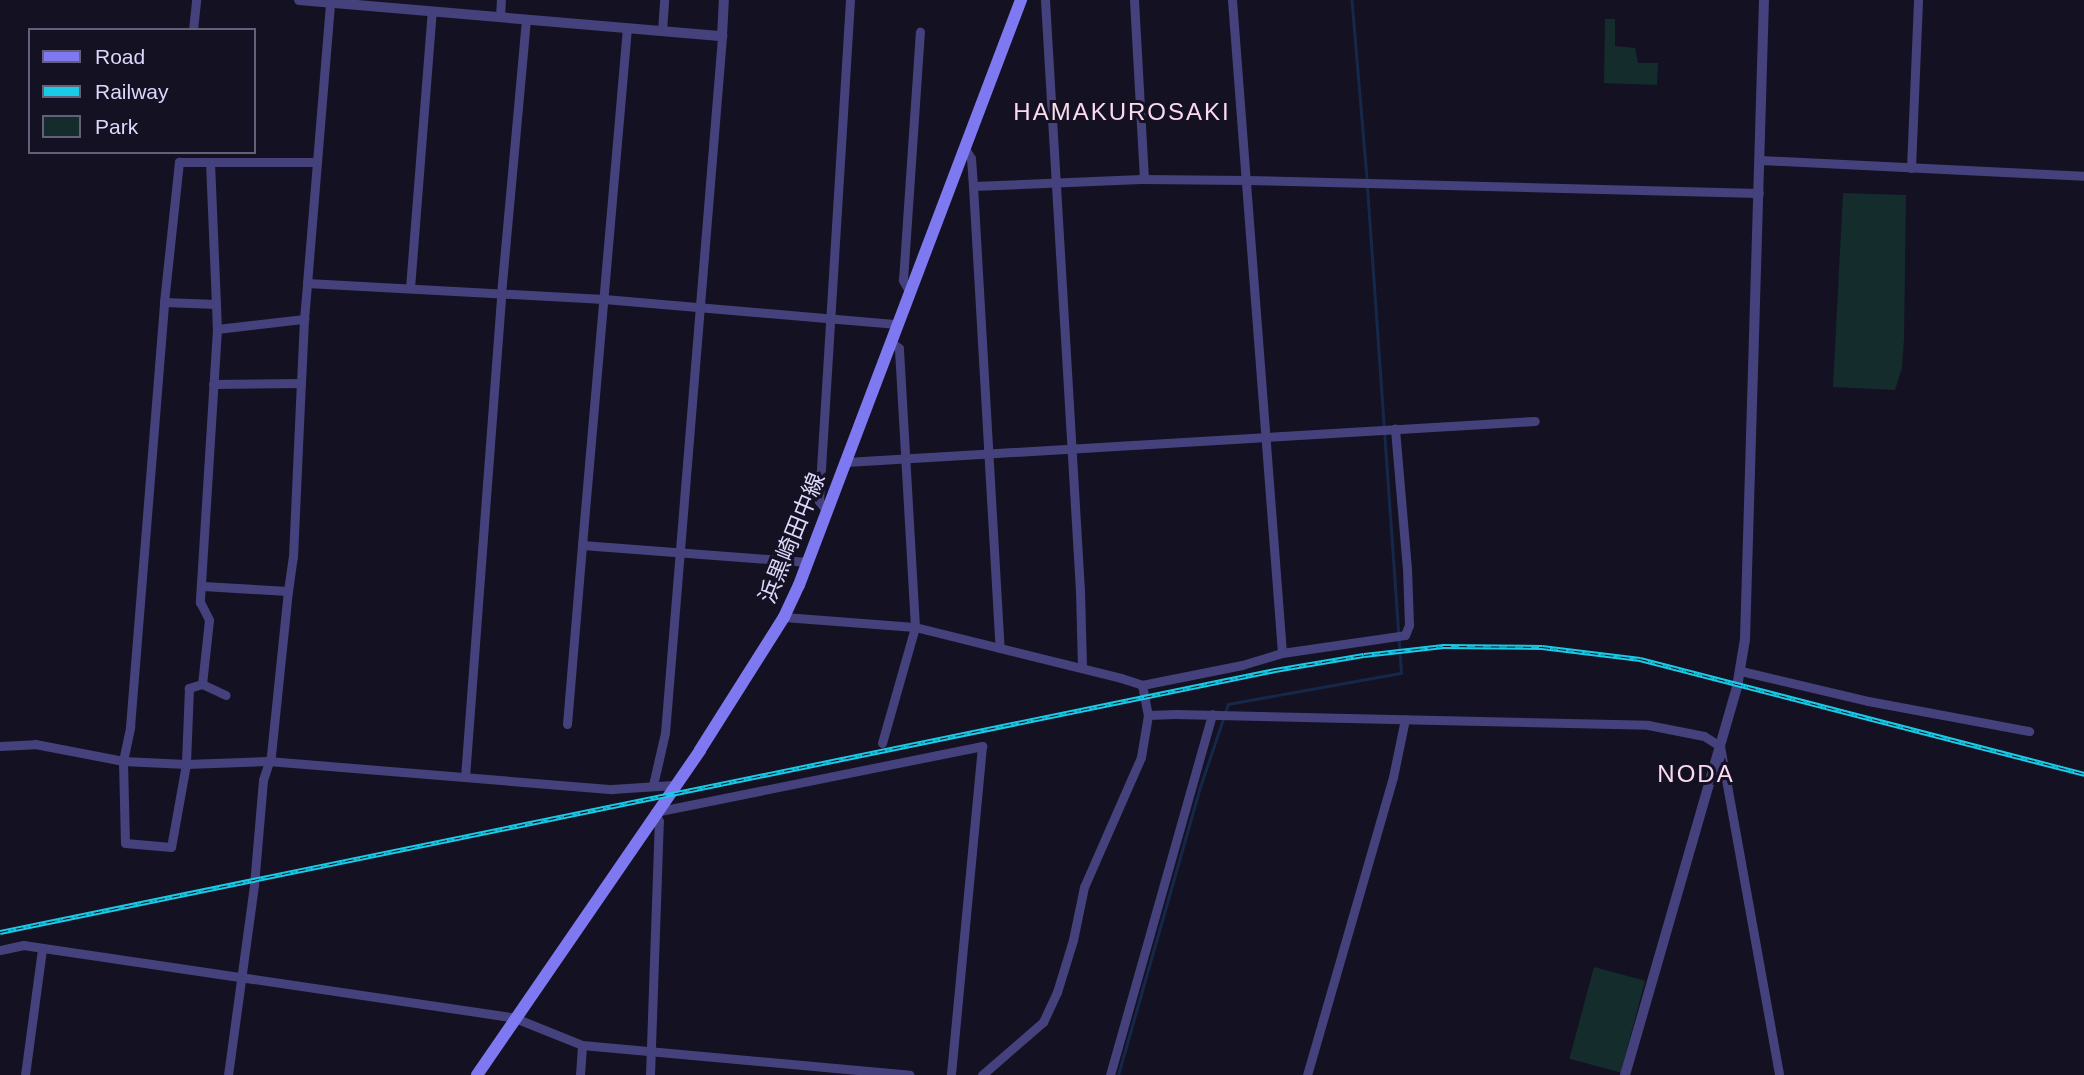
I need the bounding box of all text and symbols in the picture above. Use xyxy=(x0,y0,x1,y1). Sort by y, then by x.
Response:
legend xyxy=(28,28,256,154)
text: Road xyxy=(95,45,145,68)
text: Railway xyxy=(95,80,169,103)
district label: HAMAKUROSAKI xyxy=(1015,98,1229,126)
text: Park xyxy=(95,115,138,138)
street label: 浜黒崎田中線 xyxy=(753,469,831,607)
district label: NODA xyxy=(1658,760,1734,788)

